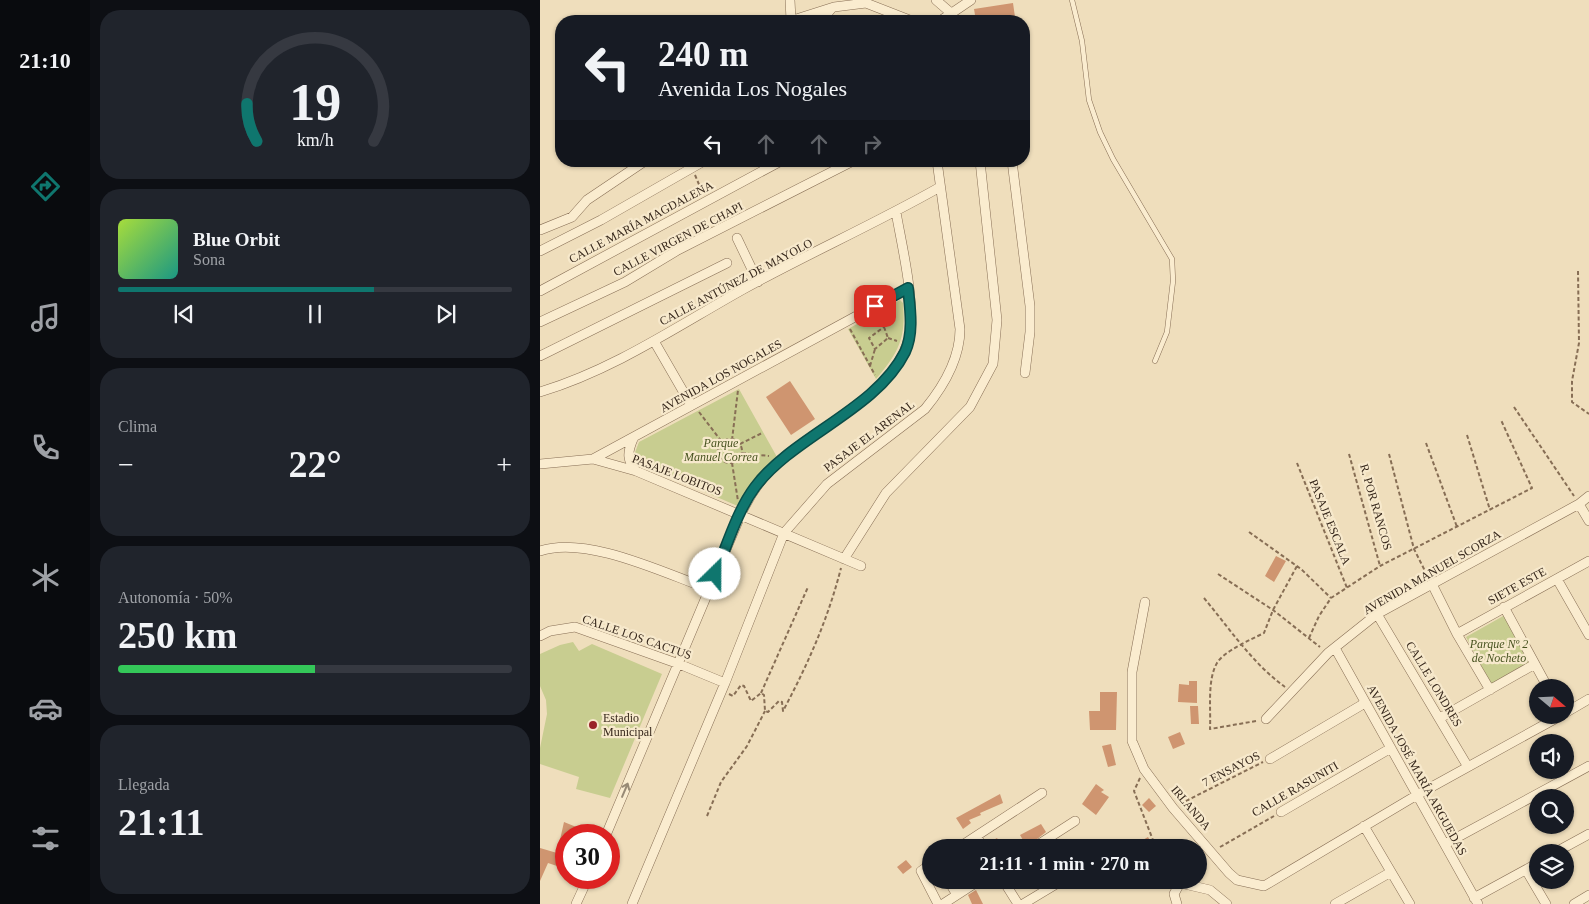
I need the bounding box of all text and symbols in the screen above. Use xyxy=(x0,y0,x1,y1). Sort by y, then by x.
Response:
icon: left xyxy=(575,35,640,100)
text: 240 m xyxy=(658,35,748,74)
text: 21:10 xyxy=(19,48,71,73)
text: 19 xyxy=(289,74,341,131)
text: Avenida Los Nogales xyxy=(658,76,847,101)
text: km/h xyxy=(297,130,333,150)
icon: left xyxy=(699,130,727,158)
icon: ahead xyxy=(752,130,780,158)
icon: ahead xyxy=(805,130,833,158)
icon: right xyxy=(858,130,886,158)
icon: directions xyxy=(28,169,63,204)
street label: CALLE MARÍA MAGDALENA xyxy=(566,178,716,266)
street label: CALLE VIRGEN DE CHAPI xyxy=(611,199,745,279)
text: Blue Orbit xyxy=(193,229,280,250)
street label: CALLE ANTÚNEZ DE MAYOLO xyxy=(657,235,815,328)
text: Sona xyxy=(193,251,225,268)
pin xyxy=(854,285,896,327)
icon: arrive xyxy=(861,292,889,320)
icon: music xyxy=(28,300,63,335)
icon: previous xyxy=(170,300,198,328)
icon: pause xyxy=(301,300,329,328)
icon: next xyxy=(432,300,460,328)
street label: AVENIDA LOS NOGALES xyxy=(658,337,784,415)
street label: PASAJE EL ARENAL xyxy=(821,397,917,475)
text: Clima xyxy=(118,418,157,435)
icon: phone xyxy=(28,430,63,465)
park label: Parque Manuel Correa xyxy=(683,436,758,464)
text: 22° xyxy=(288,443,342,485)
text: − xyxy=(118,449,134,480)
text: + xyxy=(496,449,512,480)
street label: PASAJE LOBITOS xyxy=(630,451,724,499)
street label: R. POR RANCOS xyxy=(1357,462,1395,552)
street label: PASAJE ESCALA xyxy=(1306,477,1354,567)
street label: AVENIDA MANUEL SCORZA xyxy=(1361,527,1504,617)
position arrow xyxy=(688,547,740,599)
icon: climate xyxy=(28,560,63,595)
street label: SIETE ESTE xyxy=(1485,564,1549,608)
text: Autonomía · 50% xyxy=(118,589,233,606)
street label: CALLE LOS CACTUS xyxy=(581,612,693,662)
text: 250 km xyxy=(118,614,237,656)
park label: Parque Nº 2 de Nocheto xyxy=(1469,637,1528,665)
street label: CALLE LONDRES xyxy=(1403,639,1465,729)
north arrow xyxy=(1529,679,1574,724)
map controls xyxy=(1529,679,1574,889)
street label: AVENIDA JOSÉ MARÍA ARGUEDAS xyxy=(1364,682,1470,858)
icon: car xyxy=(28,691,63,726)
place label: Estadio Municipal xyxy=(603,711,653,739)
marker: Estadio Municipal xyxy=(587,719,599,731)
button: sound xyxy=(1529,734,1574,779)
street label: 7 ENSAYOS xyxy=(1200,748,1262,790)
street label: CALLE RASUNITI xyxy=(1249,759,1341,819)
text: Llegada xyxy=(118,776,170,793)
one-way arrow xyxy=(621,783,631,798)
street label: IRLANDA xyxy=(1168,783,1214,833)
button: search xyxy=(1529,789,1574,834)
text: 21:11 xyxy=(118,801,205,843)
icon: filters xyxy=(28,821,63,856)
speed limit sign: 30 xyxy=(555,824,620,889)
button: layers xyxy=(1529,844,1574,889)
text: 21:11 · 1 min · 270 m xyxy=(980,853,1149,874)

